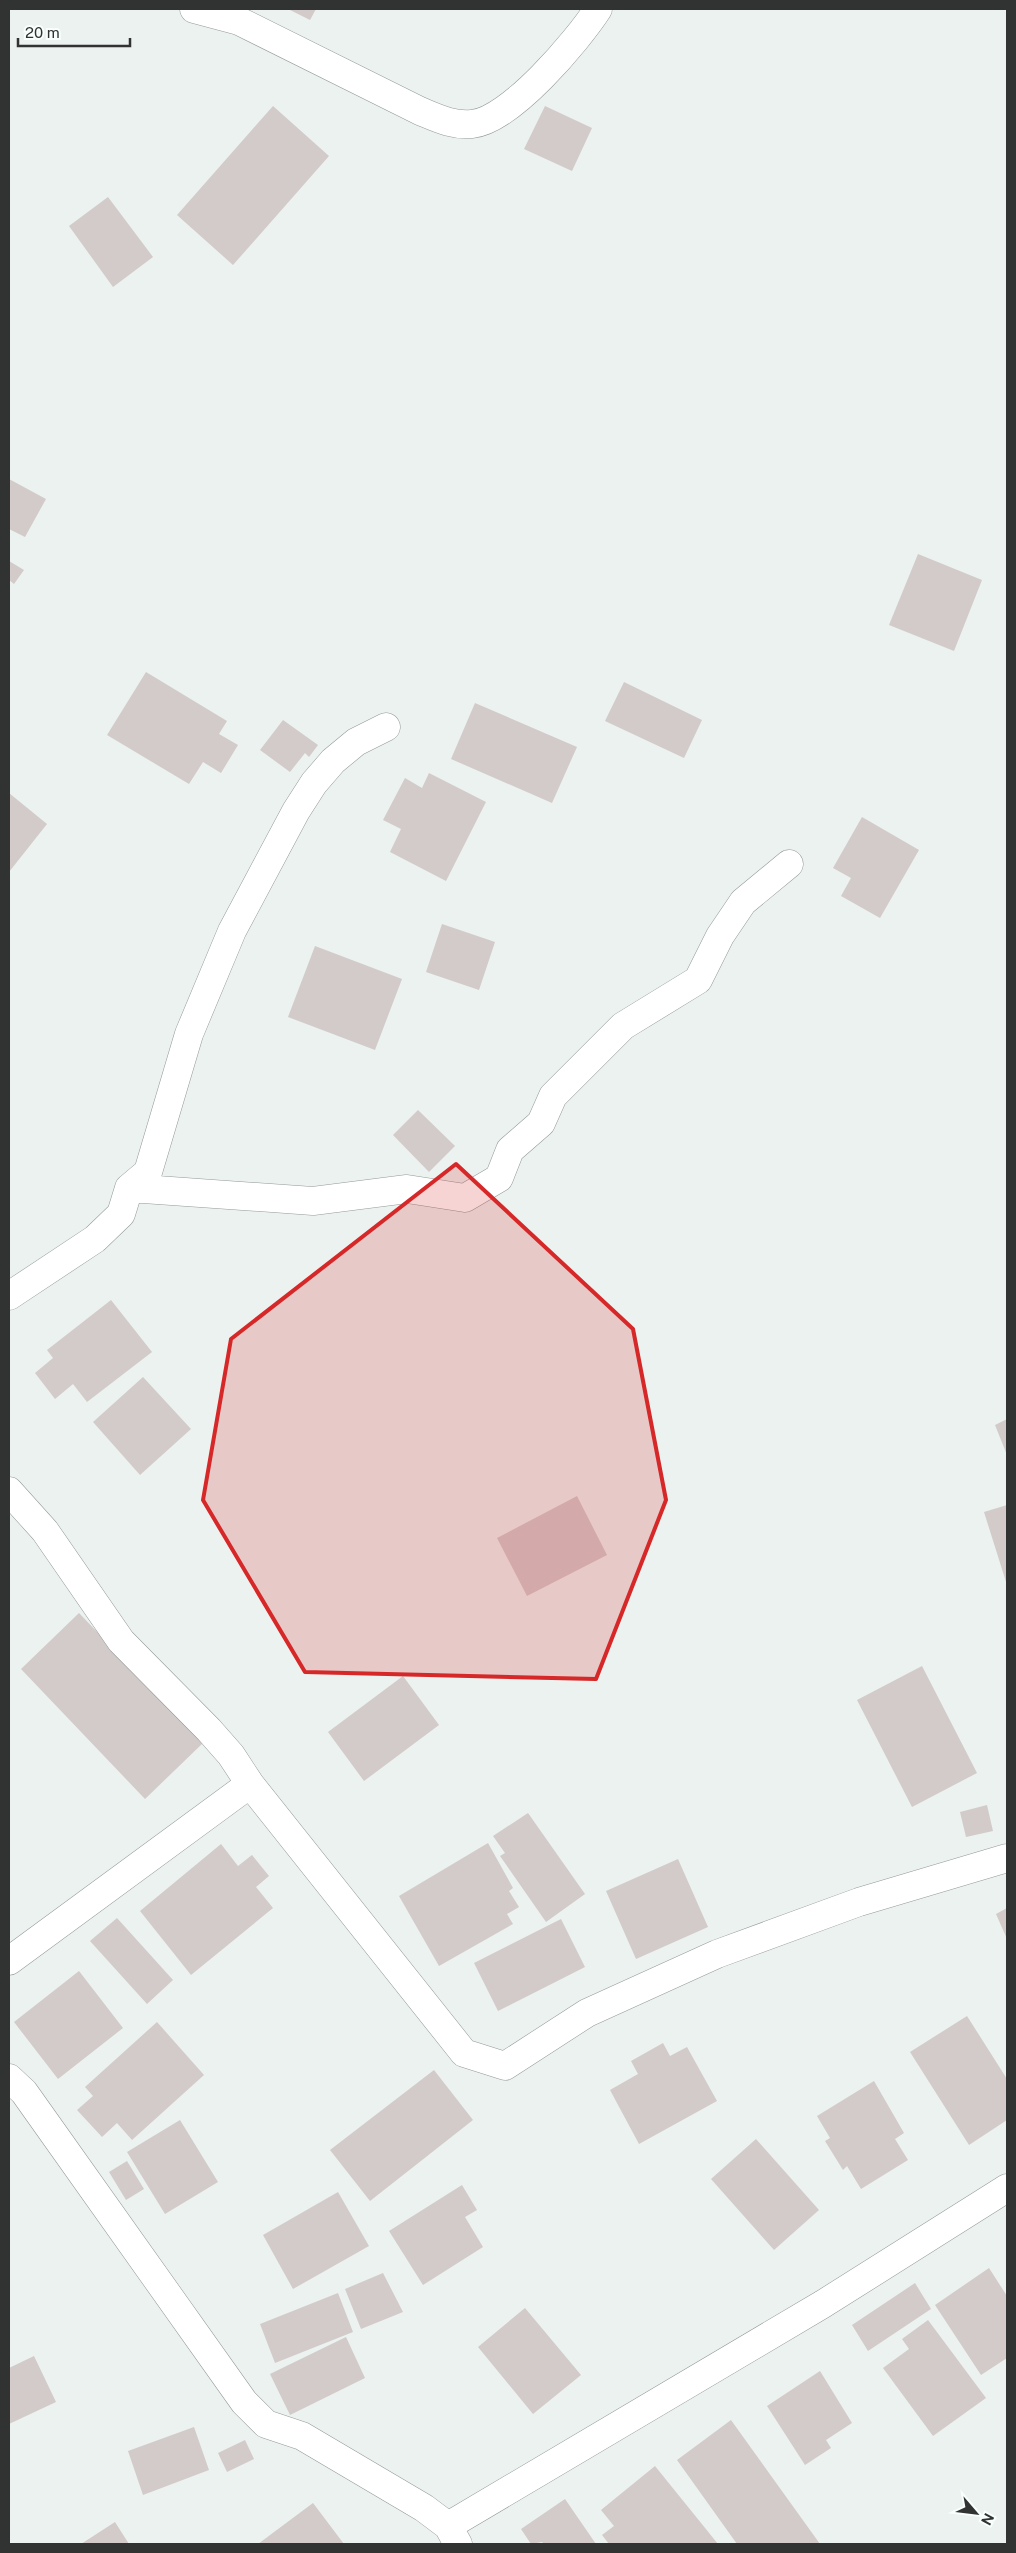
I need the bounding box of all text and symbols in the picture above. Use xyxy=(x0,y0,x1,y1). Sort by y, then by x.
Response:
scale bar xyxy=(18,15,130,47)
text: 20 m xyxy=(25,24,60,41)
north arrow xyxy=(951,2488,1001,2538)
text: N xyxy=(978,2511,997,2528)

